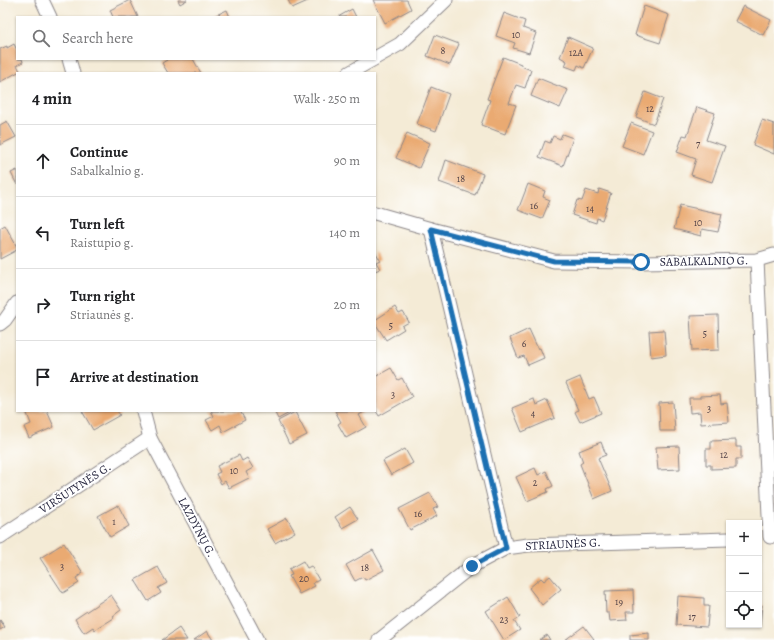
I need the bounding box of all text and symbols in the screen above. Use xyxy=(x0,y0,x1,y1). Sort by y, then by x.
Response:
search box xyxy=(16,16,376,60)
icon: search xyxy=(30,27,52,49)
text: Search here xyxy=(62,28,133,48)
house number: 10 xyxy=(512,28,520,41)
house number: 8 xyxy=(441,44,446,57)
house number: 12A xyxy=(569,46,583,59)
text: 4 min xyxy=(32,87,72,110)
text: Walk · 250 m xyxy=(293,90,360,107)
house number: 12 xyxy=(646,102,654,115)
house number: 7 xyxy=(696,137,701,150)
text: Continue xyxy=(70,142,128,162)
icon: ahead xyxy=(32,150,54,172)
text: 90 m xyxy=(334,152,360,169)
text: Sabalkalnio g. xyxy=(70,162,144,179)
house number: 18 xyxy=(457,172,465,185)
house number: 16 xyxy=(530,199,538,212)
house number: 14 xyxy=(586,202,594,215)
text: Turn left xyxy=(70,214,125,234)
house number: 10 xyxy=(694,216,702,229)
icon: left xyxy=(32,222,54,244)
text: 140 m xyxy=(329,224,360,241)
text: Raistupio g. xyxy=(70,234,134,251)
street label: SABALKALNIO G. xyxy=(659,252,749,270)
route start xyxy=(632,253,650,271)
text: Turn right xyxy=(70,286,135,306)
icon: right xyxy=(32,294,54,316)
text: 20 m xyxy=(334,296,360,313)
text: Striaunės g. xyxy=(70,306,134,323)
house number: 5 xyxy=(389,319,393,332)
house number: 5 xyxy=(703,327,707,340)
house number: 6 xyxy=(522,337,527,350)
icon: arrive xyxy=(32,366,54,388)
text: Arrive at destination xyxy=(70,367,199,387)
house number: 3 xyxy=(391,388,395,401)
house number: 3 xyxy=(707,402,711,415)
house number: 4 xyxy=(531,407,536,420)
house number: 12 xyxy=(720,448,728,461)
street label: VIRŠUTYNĖS G. xyxy=(35,459,114,518)
house number: 10 xyxy=(230,464,238,477)
house number: 2 xyxy=(533,476,538,489)
street label: LAZDYNŲ G. xyxy=(175,494,219,560)
house number: 16 xyxy=(414,507,422,520)
house number: 1 xyxy=(112,515,116,528)
map controls xyxy=(726,520,762,628)
button: + xyxy=(726,520,762,556)
street label: STRIAUNĖS G. xyxy=(525,534,601,554)
button: − xyxy=(726,556,762,592)
route end xyxy=(463,557,481,575)
house number: 3 xyxy=(60,560,64,573)
house number: 18 xyxy=(361,561,369,574)
house number: 20 xyxy=(299,572,309,585)
button: locate xyxy=(726,592,762,628)
house number: 19 xyxy=(615,595,623,608)
house number: 17 xyxy=(688,610,697,623)
house number: 23 xyxy=(500,613,508,626)

